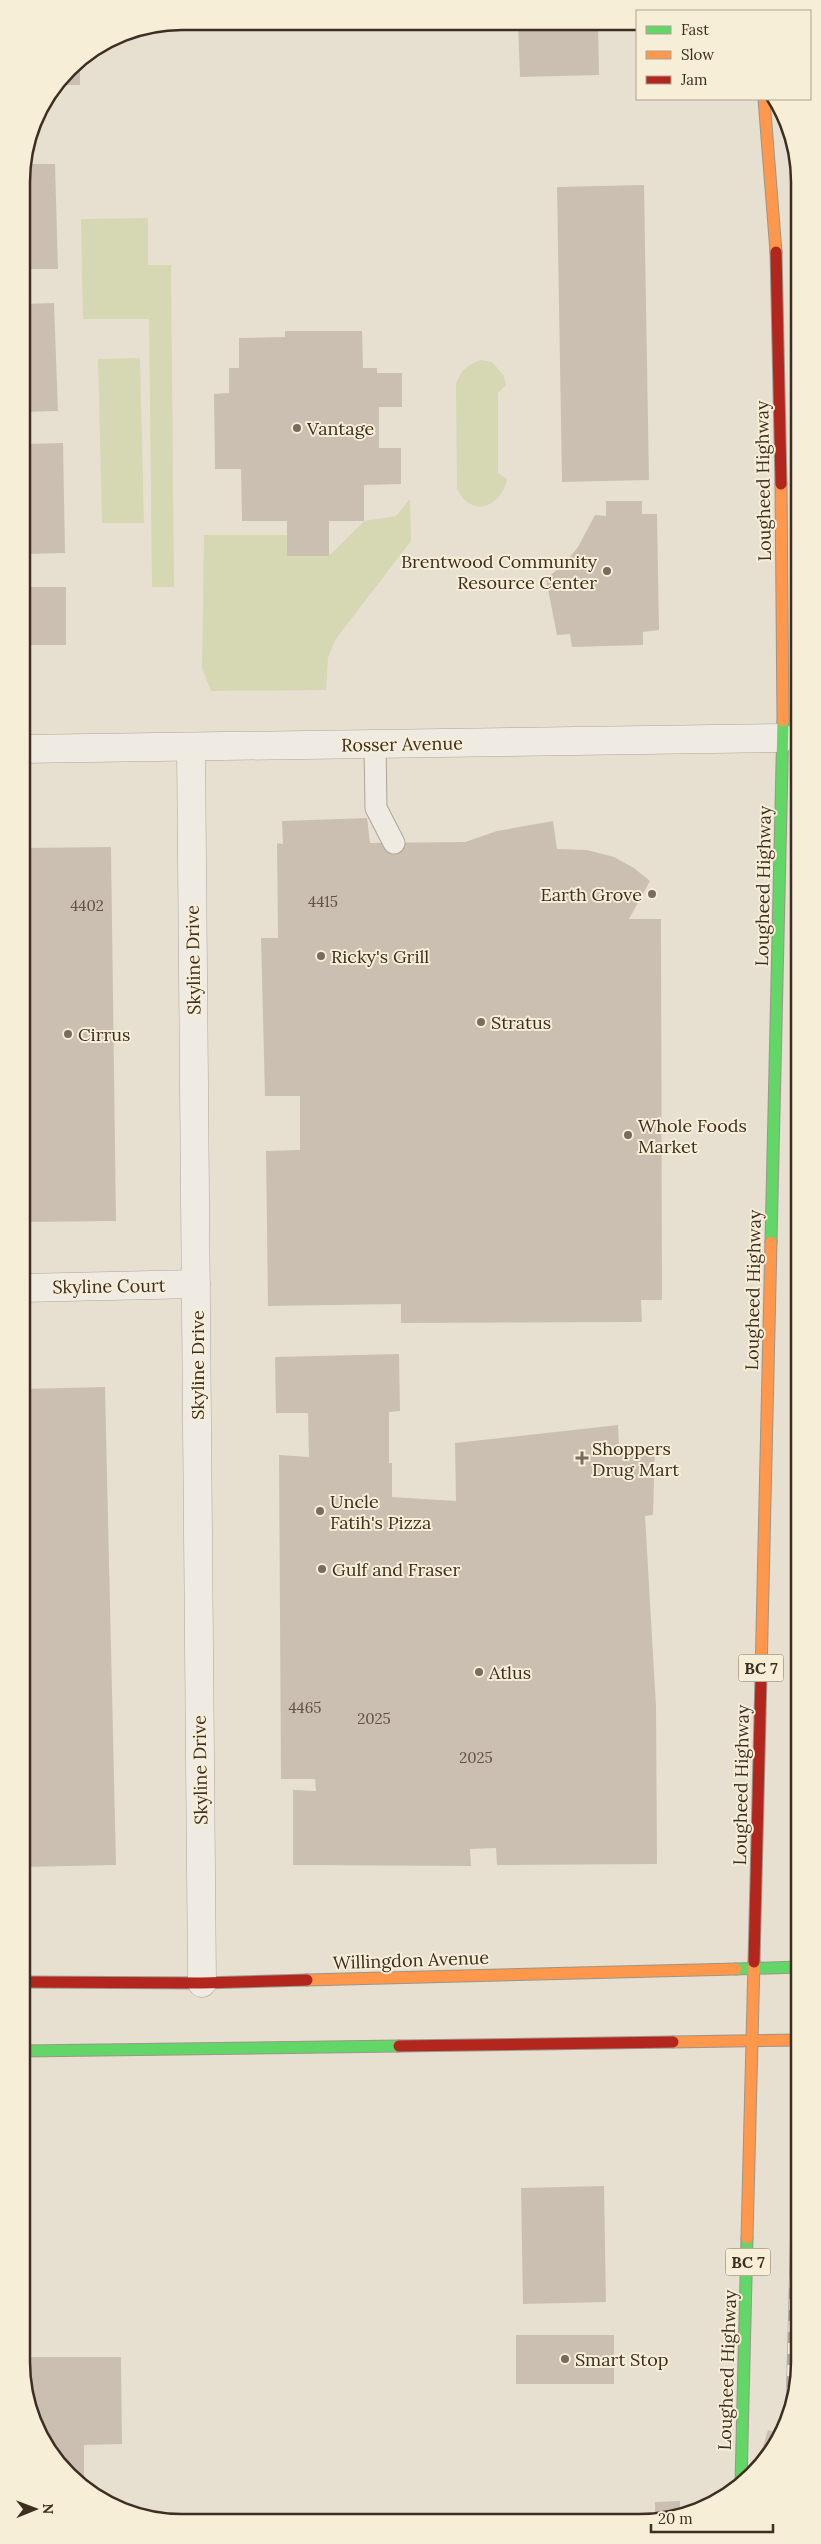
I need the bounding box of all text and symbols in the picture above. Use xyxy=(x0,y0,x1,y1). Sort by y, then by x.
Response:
legend xyxy=(636,10,811,100)
text: Fast xyxy=(681,20,709,39)
text: Slow xyxy=(681,45,714,64)
text: Jam xyxy=(680,70,708,89)
street label: Lougheed Highway xyxy=(750,400,776,561)
place label: Vantage xyxy=(306,417,374,440)
marker: Vantage xyxy=(291,422,303,434)
place label: Brentwood Community Resource Center xyxy=(401,550,597,594)
marker: Brentwood Community Resource Center xyxy=(601,565,613,577)
street label: Rosser Avenue xyxy=(341,731,463,757)
street label: Lougheed Highway xyxy=(750,805,776,966)
place label: Earth Grove xyxy=(541,883,642,906)
marker: Earth Grove xyxy=(646,888,658,900)
house number: 4415 xyxy=(308,892,338,911)
house number: 4402 xyxy=(70,896,104,915)
street label: Skyline Drive xyxy=(181,905,205,1015)
place label: Ricky's Grill xyxy=(331,945,429,968)
marker: Ricky's Grill xyxy=(315,950,327,962)
place label: Stratus xyxy=(491,1011,551,1034)
marker: Stratus xyxy=(475,1016,487,1028)
place label: Cirrus xyxy=(78,1023,130,1046)
marker: Cirrus xyxy=(62,1028,74,1040)
place label: Whole Foods Market xyxy=(638,1114,747,1158)
marker: Whole Foods Market xyxy=(622,1129,634,1141)
street label: Lougheed Highway xyxy=(740,1209,766,1370)
street label: Skyline Court xyxy=(52,1274,166,1298)
street label: Skyline Drive xyxy=(186,1310,209,1420)
place label: Shoppers Drug Mart xyxy=(592,1437,679,1481)
marker: Shoppers Drug Mart xyxy=(576,1452,588,1464)
place label: Uncle Fatih's Pizza xyxy=(330,1490,431,1534)
marker: Uncle Fatih's Pizza xyxy=(314,1505,326,1517)
place label: Gulf and Fraser xyxy=(332,1558,461,1581)
marker: Gulf and Fraser xyxy=(316,1563,328,1575)
road number: BC 7 xyxy=(738,1655,784,1682)
place label: Atlus xyxy=(488,1661,531,1684)
marker: Atlus xyxy=(473,1666,485,1678)
house number: 4465 xyxy=(288,1698,322,1717)
street label: Lougheed Highway xyxy=(728,1704,754,1865)
house number: 2025 xyxy=(357,1709,391,1728)
street label: Skyline Drive xyxy=(188,1715,212,1825)
house number: 2025 xyxy=(459,1748,493,1767)
street label: Willingdon Avenue xyxy=(332,1946,490,1974)
road number: BC 7 xyxy=(726,2248,770,2276)
street label: Lougheed Highway xyxy=(713,2289,741,2451)
place label: Smart Stop xyxy=(575,2348,668,2371)
marker: Smart Stop xyxy=(559,2353,571,2365)
north arrow xyxy=(10,2484,60,2534)
scale bar xyxy=(651,2502,774,2534)
text: N xyxy=(39,2503,57,2515)
text: 20 m xyxy=(658,2509,693,2528)

